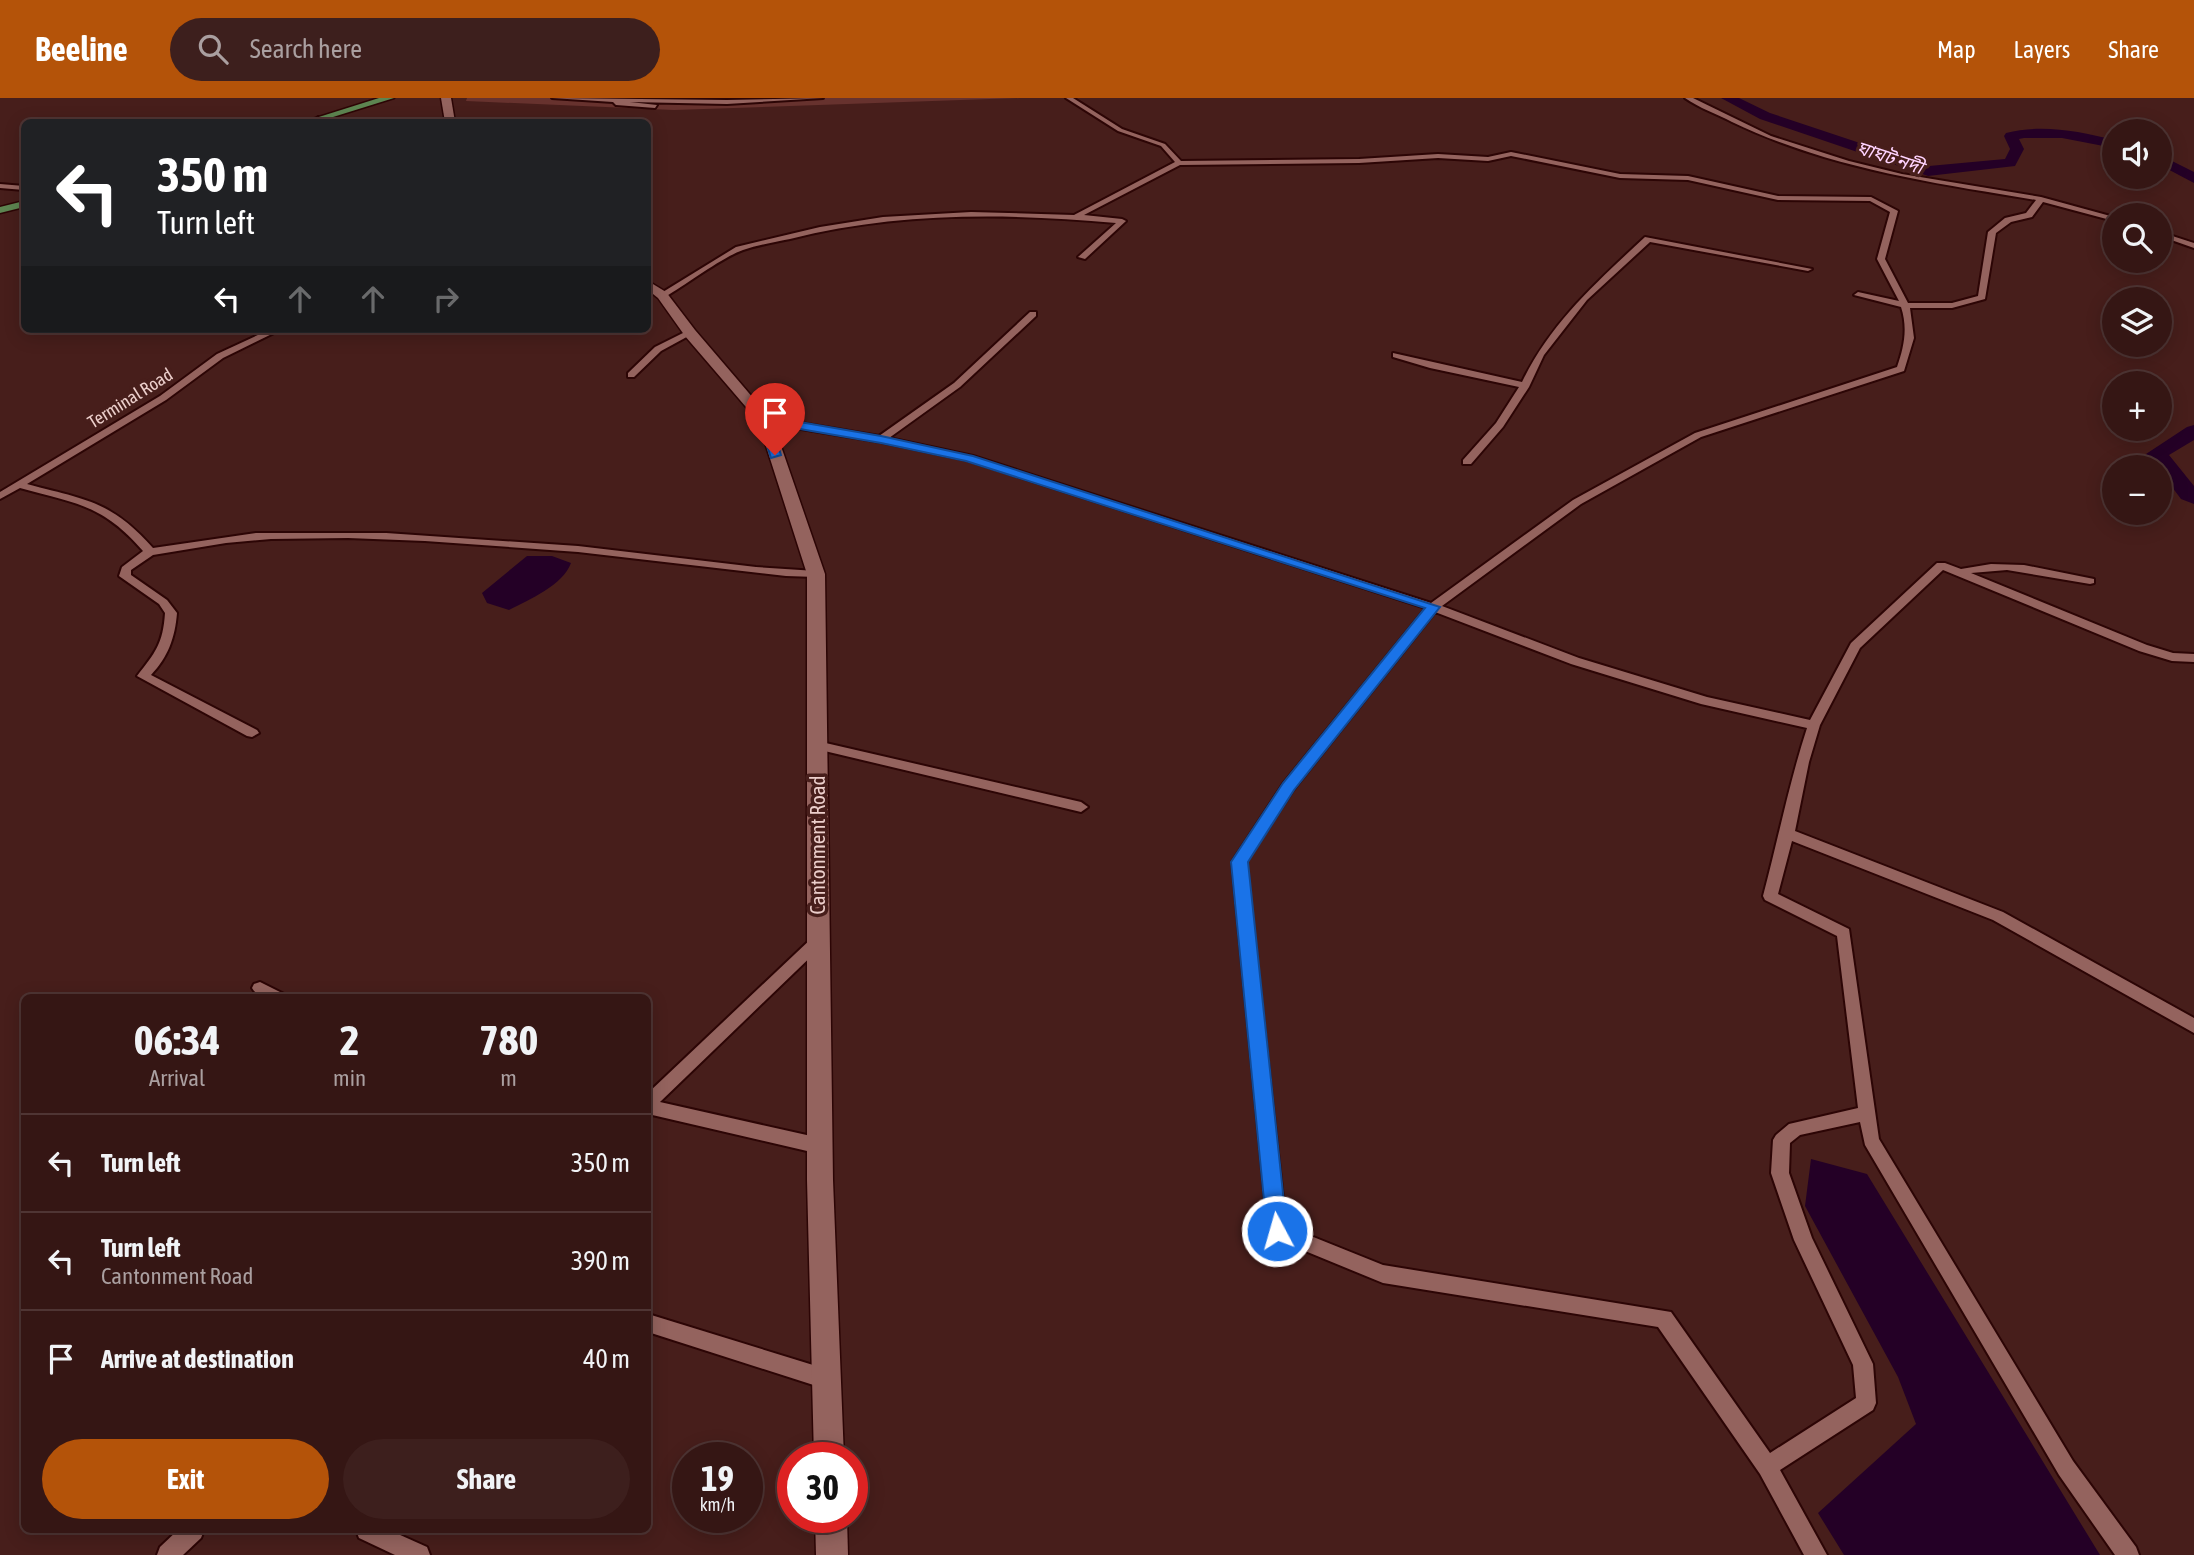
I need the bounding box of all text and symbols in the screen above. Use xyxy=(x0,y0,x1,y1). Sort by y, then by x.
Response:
search box xyxy=(170,18,660,81)
text: Beeline xyxy=(35,30,128,68)
icon: search xyxy=(194,30,232,68)
text: Search here xyxy=(250,34,362,64)
text: Map xyxy=(1937,36,1976,63)
text: Layers xyxy=(2014,36,2070,63)
text: Share xyxy=(2108,36,2159,63)
map controls xyxy=(2102,119,2172,525)
button: sound xyxy=(2102,119,2172,189)
water label: ঘাঘট নদী xyxy=(1854,136,1930,179)
text: 350 m xyxy=(157,146,268,202)
icon: left xyxy=(42,147,133,238)
button: search xyxy=(2102,203,2172,273)
text: Turn left xyxy=(157,204,255,241)
icon: left xyxy=(208,280,246,318)
icon: ahead xyxy=(281,280,319,318)
icon: ahead xyxy=(354,280,392,318)
icon: right xyxy=(427,280,465,318)
button: layers xyxy=(2102,287,2172,357)
street label: Terminal Road xyxy=(84,364,176,432)
button: + xyxy=(2102,371,2172,441)
pin xyxy=(745,383,805,455)
icon: arrive xyxy=(756,394,794,432)
button: − xyxy=(2102,455,2172,525)
street label: Cantonment Road xyxy=(805,775,829,915)
text: 06:34 xyxy=(134,1016,220,1064)
text: 2 xyxy=(340,1016,359,1064)
text: 780 xyxy=(479,1016,538,1064)
text: Arrival xyxy=(149,1065,205,1091)
text: min xyxy=(333,1065,366,1091)
text: m xyxy=(500,1065,517,1091)
icon: left xyxy=(42,1144,80,1182)
text: Turn left xyxy=(101,1148,181,1178)
text: 350 m xyxy=(571,1148,630,1178)
position arrow xyxy=(1240,1194,1314,1268)
text: Turn left xyxy=(101,1233,181,1263)
icon: left xyxy=(42,1242,80,1280)
text: 390 m xyxy=(571,1246,630,1276)
text: Cantonment Road xyxy=(101,1263,253,1289)
icon: arrive xyxy=(42,1340,80,1378)
text: Arrive at destination xyxy=(101,1344,294,1374)
text: 40 m xyxy=(583,1344,630,1374)
button: Exit xyxy=(42,1439,329,1519)
button: Share xyxy=(343,1439,630,1519)
speed limit sign: 30 xyxy=(777,1442,868,1533)
text: 19 xyxy=(701,1458,734,1498)
text: km/h xyxy=(700,1494,735,1515)

